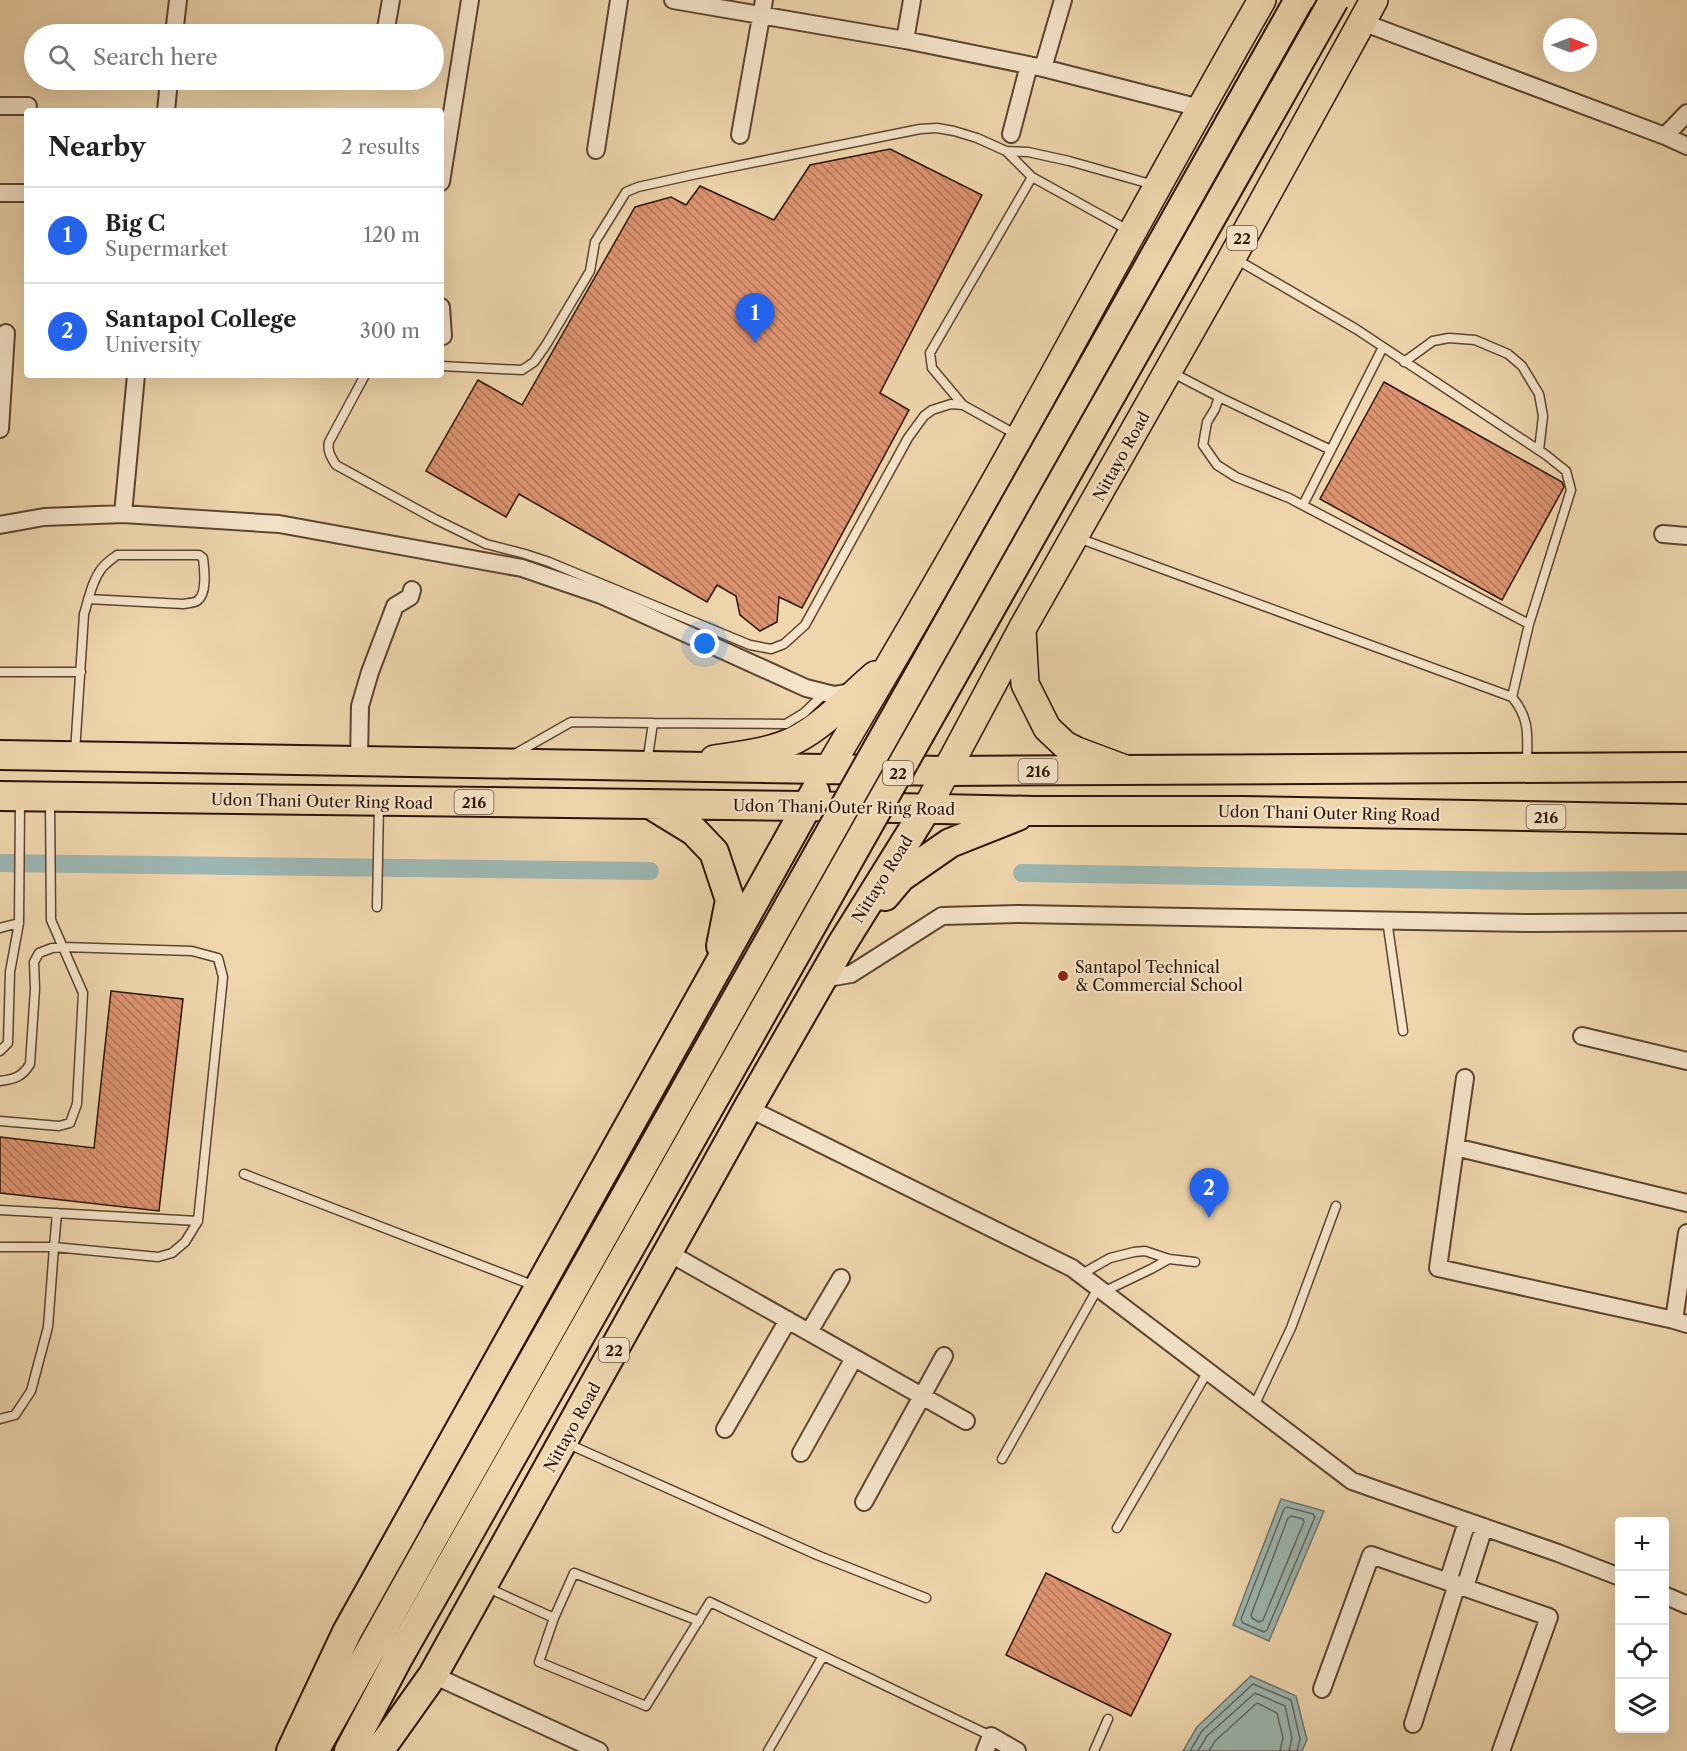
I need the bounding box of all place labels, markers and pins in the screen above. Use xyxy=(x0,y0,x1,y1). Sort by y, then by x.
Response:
pin: 1 xyxy=(736,294,774,343)
place label: Santapol Technical & Commercial School xyxy=(1075,957,1243,995)
marker: Santapol Technical & Commercial School xyxy=(1056,969,1070,983)
pin: 2 xyxy=(1190,1168,1228,1218)

